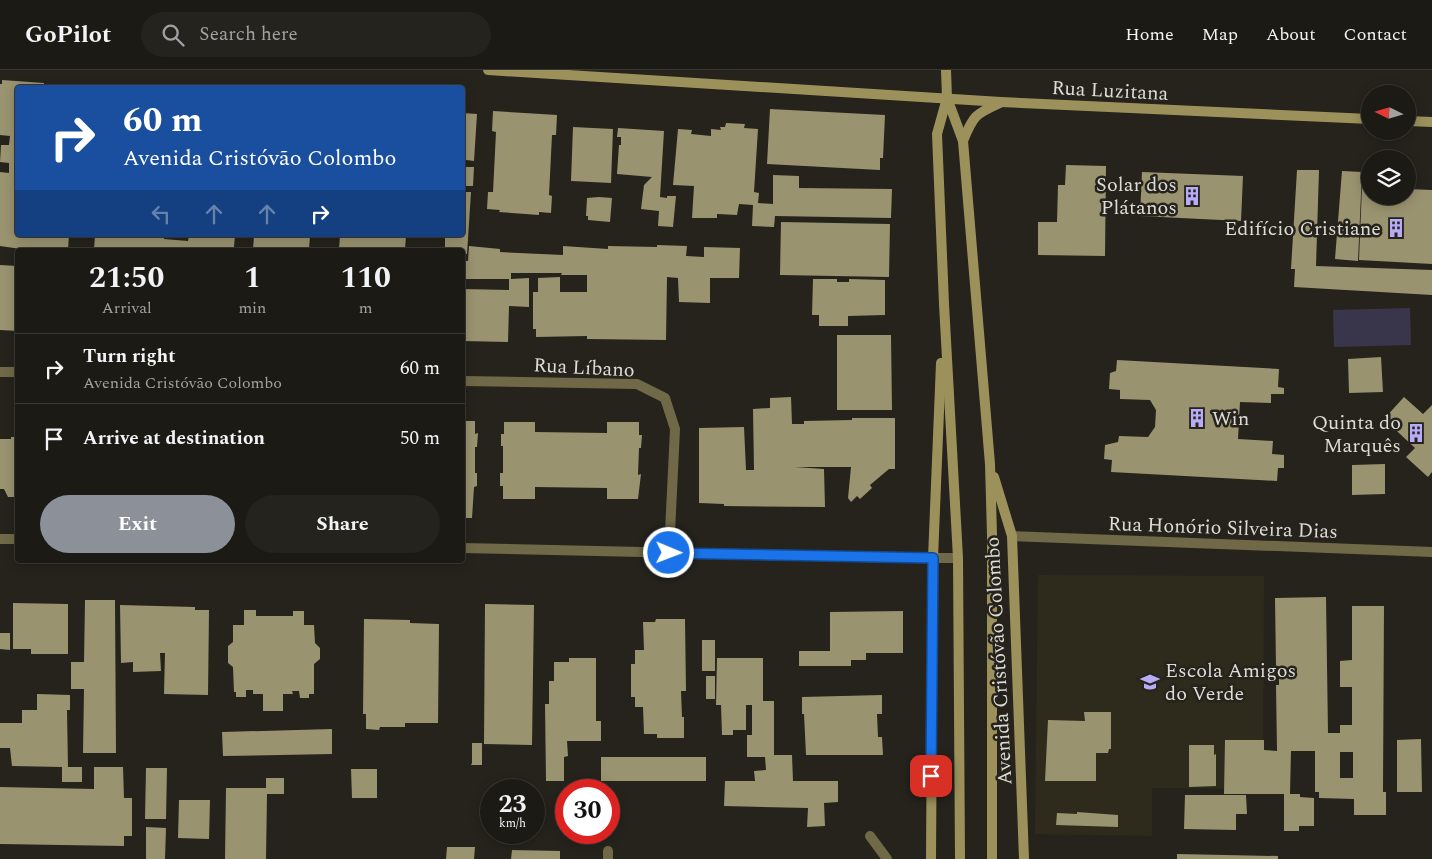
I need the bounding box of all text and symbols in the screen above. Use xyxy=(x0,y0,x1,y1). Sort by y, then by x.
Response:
search box xyxy=(141,12,491,57)
text: GoPilot xyxy=(25,17,111,53)
text: Search here xyxy=(199,20,298,49)
icon: search xyxy=(159,21,187,49)
text: Home xyxy=(1125,21,1174,48)
text: Map xyxy=(1202,21,1238,48)
text: About xyxy=(1266,21,1316,48)
text: Contact xyxy=(1344,21,1407,48)
street label: Rua Luzitana xyxy=(1051,73,1169,109)
north arrow xyxy=(1361,85,1416,140)
map controls xyxy=(1361,85,1416,205)
text: 60 m xyxy=(123,94,203,147)
icon: right xyxy=(40,105,105,170)
text: Avenida Cristóvão Colombo xyxy=(123,142,396,175)
button: layers xyxy=(1361,150,1416,205)
place label: Solar dos Plátanos xyxy=(1096,170,1177,223)
building icon: Solar dos Plátanos xyxy=(1181,185,1203,207)
icon: left xyxy=(147,200,175,228)
icon: ahead xyxy=(200,200,228,228)
icon: ahead xyxy=(253,200,281,228)
icon: right xyxy=(306,200,334,228)
place label: Edifício Cristiane xyxy=(1224,214,1381,244)
building icon: Edifício Cristiane xyxy=(1385,217,1407,239)
text: 21:50 xyxy=(89,255,164,301)
text: 1 xyxy=(244,255,261,301)
text: 110 xyxy=(340,255,391,301)
text: Arrival xyxy=(102,296,152,320)
text: min xyxy=(238,296,266,320)
text: m xyxy=(359,296,373,320)
text: Turn right xyxy=(83,342,176,371)
street label: Rua Líbano xyxy=(532,350,635,386)
text: 60 m xyxy=(400,354,440,383)
icon: right xyxy=(40,355,68,383)
text: Avenida Cristóvão Colombo xyxy=(83,371,282,395)
place label: Win xyxy=(1212,404,1249,434)
building icon: Win xyxy=(1186,407,1208,429)
place label: Quinta do Marquês xyxy=(1312,408,1401,461)
building icon: Quinta do Marquês xyxy=(1405,422,1427,444)
text: Arrive at destination xyxy=(83,424,265,453)
text: 50 m xyxy=(400,424,440,453)
icon: arrive xyxy=(40,425,68,453)
button: Exit xyxy=(40,495,235,553)
button: Share xyxy=(245,495,440,553)
street label: Rua Honório Silveira Dias xyxy=(1107,509,1338,547)
position arrow xyxy=(642,526,694,578)
street label: Avenida Cristóvão Colombo xyxy=(978,536,1020,786)
place label: Escola Amigos do Verde xyxy=(1165,656,1296,709)
school or university icon: Escola Amigos do Verde xyxy=(1139,671,1161,693)
pin xyxy=(910,755,952,797)
icon: arrive xyxy=(917,762,945,790)
speed limit sign: 30 xyxy=(555,779,620,844)
text: 23 xyxy=(498,786,527,824)
text: km/h xyxy=(499,814,526,833)

